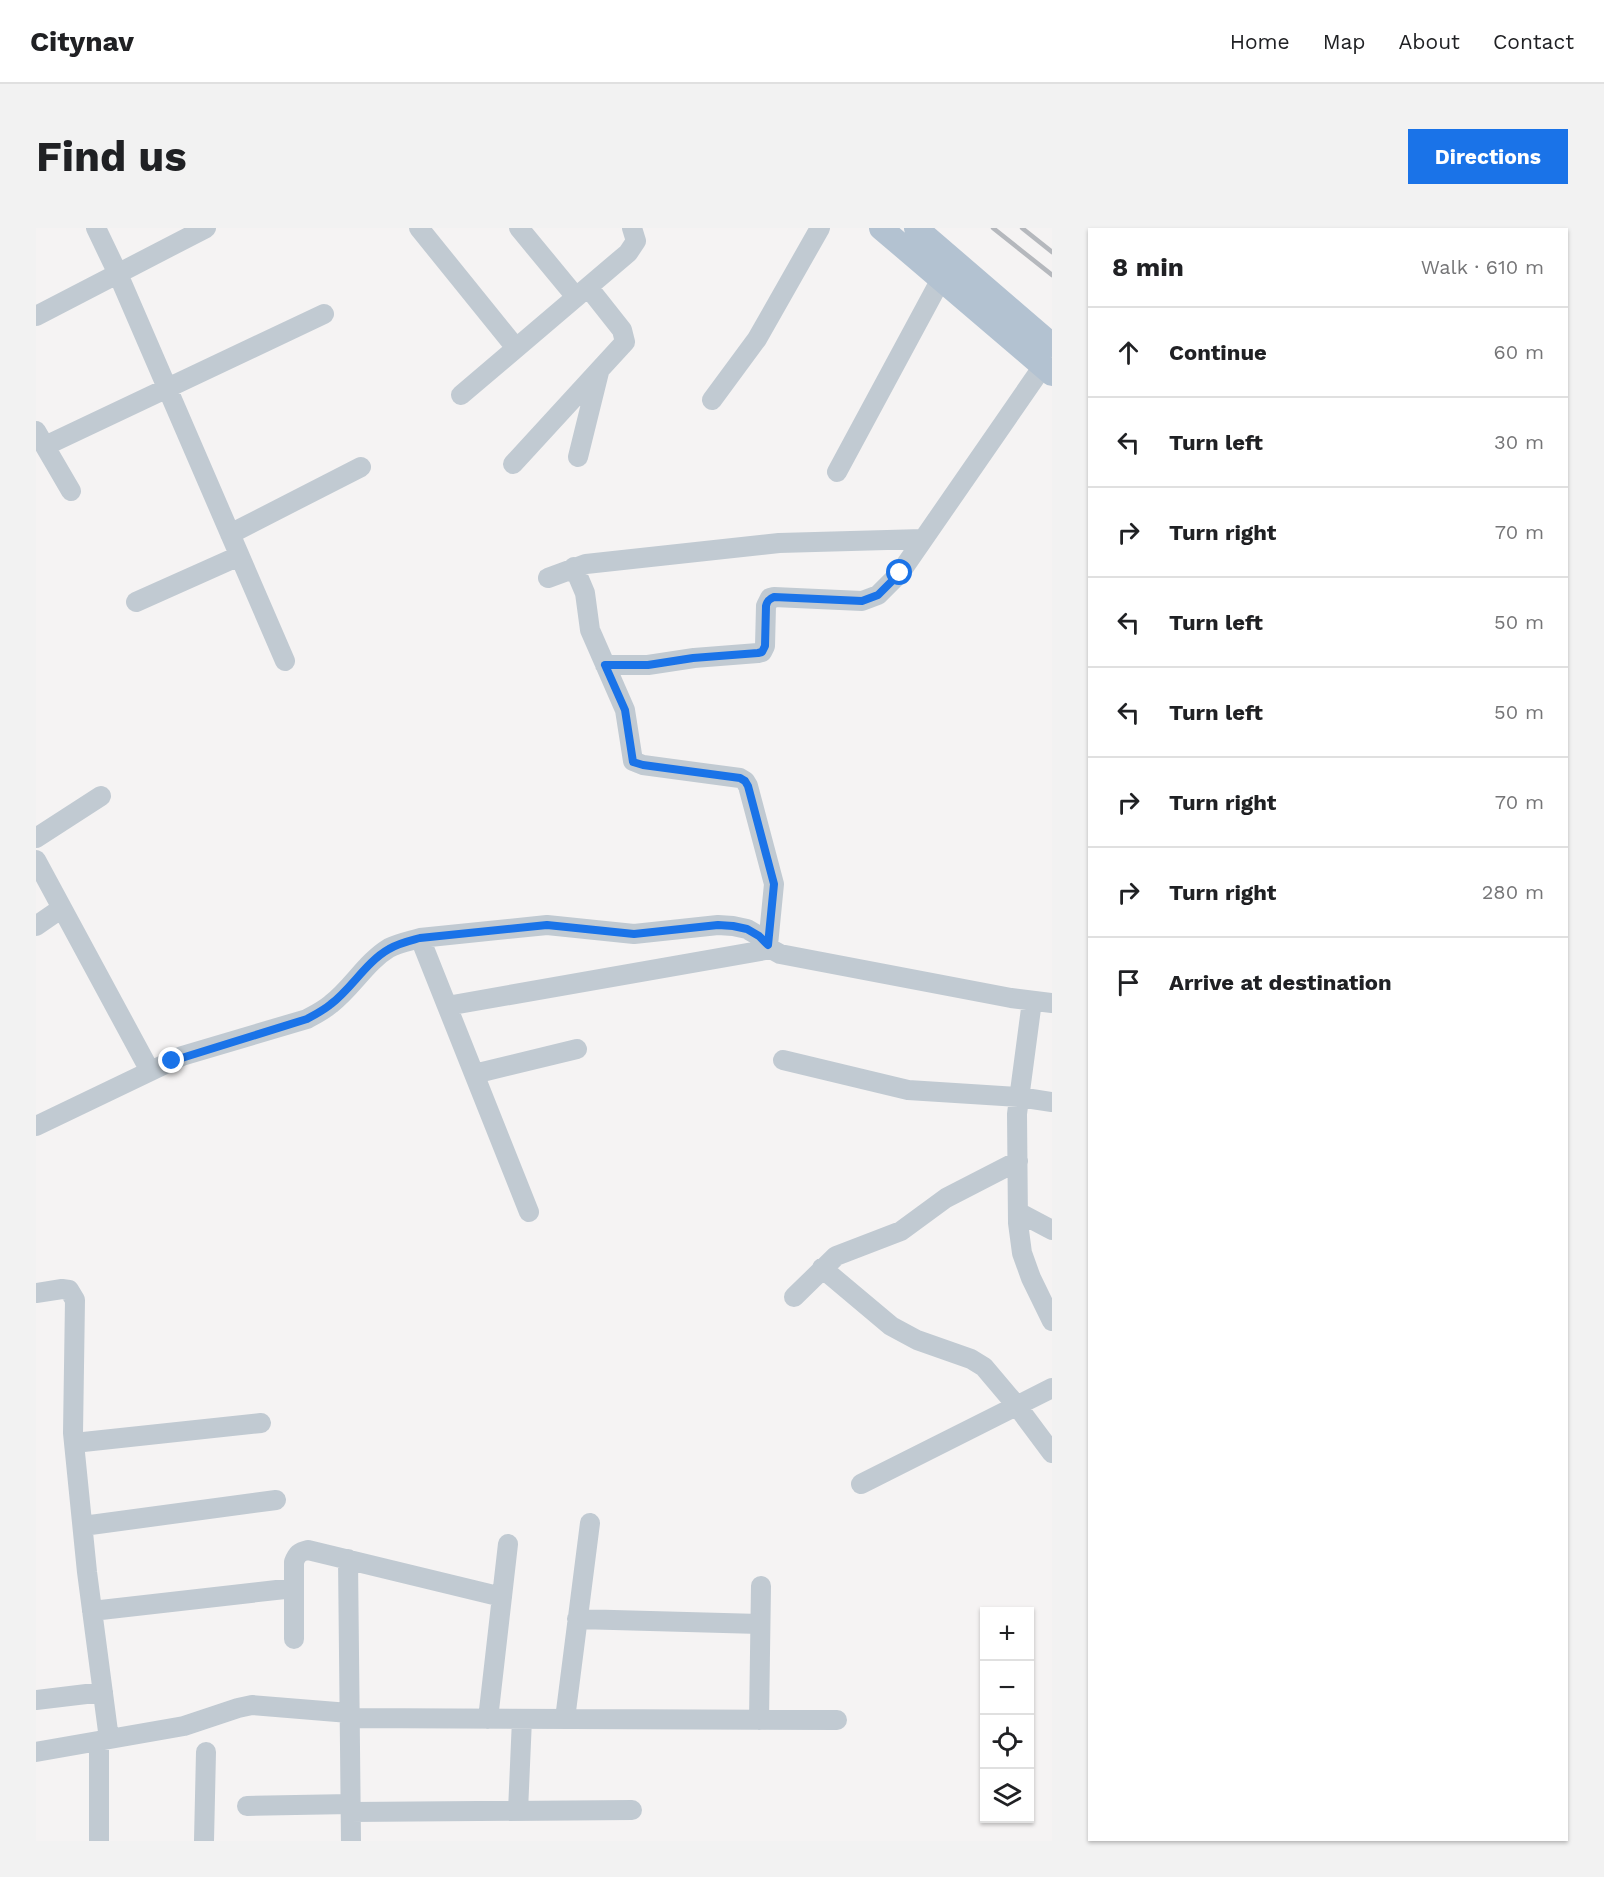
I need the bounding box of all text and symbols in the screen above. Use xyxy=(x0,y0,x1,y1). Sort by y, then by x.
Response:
text: Citynav xyxy=(30,25,134,58)
text: Home xyxy=(1230,29,1290,54)
text: Map xyxy=(1323,29,1366,54)
text: About xyxy=(1399,29,1460,54)
text: Contact xyxy=(1493,29,1574,54)
button: Directions xyxy=(1408,129,1568,184)
text: Find us xyxy=(36,132,187,181)
text: 8 min xyxy=(1112,252,1184,282)
text: Walk · 610 m xyxy=(1421,255,1544,279)
icon: ahead xyxy=(1112,336,1145,369)
text: Continue xyxy=(1169,340,1267,365)
text: 60 m xyxy=(1494,340,1544,364)
icon: left xyxy=(1112,426,1145,459)
text: Turn left xyxy=(1169,430,1263,455)
text: 30 m xyxy=(1494,430,1544,454)
icon: right xyxy=(1112,516,1145,549)
text: Turn right xyxy=(1169,520,1276,545)
text: 70 m xyxy=(1495,520,1544,544)
route start xyxy=(886,559,912,585)
icon: left xyxy=(1112,606,1145,639)
text: Turn left xyxy=(1169,610,1263,635)
text: 50 m xyxy=(1494,610,1544,634)
icon: left xyxy=(1112,696,1145,729)
text: Turn left xyxy=(1169,700,1263,725)
text: 50 m xyxy=(1494,700,1544,724)
icon: right xyxy=(1112,786,1145,819)
text: Turn right xyxy=(1169,790,1276,815)
text: 70 m xyxy=(1495,790,1544,814)
icon: right xyxy=(1112,876,1145,909)
text: Turn right xyxy=(1169,880,1276,905)
text: 280 m xyxy=(1482,880,1544,904)
icon: arrive xyxy=(1112,966,1145,999)
text: Arrive at destination xyxy=(1169,970,1392,995)
route end xyxy=(158,1047,184,1073)
map controls xyxy=(980,1607,1034,1823)
button: + xyxy=(980,1607,1034,1661)
button: − xyxy=(980,1661,1034,1715)
button: locate xyxy=(980,1715,1034,1769)
button: layers xyxy=(980,1769,1034,1823)

